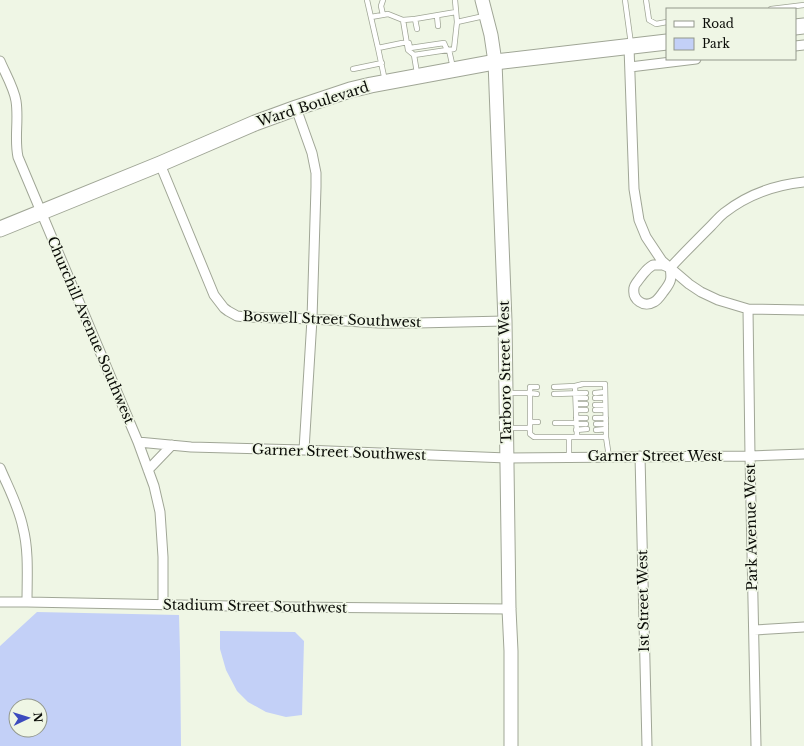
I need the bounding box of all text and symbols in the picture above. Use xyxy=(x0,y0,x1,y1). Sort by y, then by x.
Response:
legend xyxy=(666,8,796,60)
text: Road xyxy=(702,16,734,31)
text: Park xyxy=(702,36,730,51)
street label: Ward Boulevard xyxy=(254,77,372,131)
street label: Churchill Avenue Southwest xyxy=(43,233,139,427)
street label: Tarboro Street West xyxy=(495,300,515,444)
street label: Boswell Street Southwest xyxy=(242,307,422,331)
street label: Garner Street Southwest xyxy=(252,440,427,464)
street label: Garner Street West xyxy=(587,447,723,465)
street label: Park Avenue West xyxy=(741,462,761,591)
street label: 1st Street West xyxy=(633,549,653,652)
street label: Stadium Street Southwest xyxy=(163,595,348,617)
north arrow xyxy=(8,698,48,738)
text: N xyxy=(31,712,45,724)

